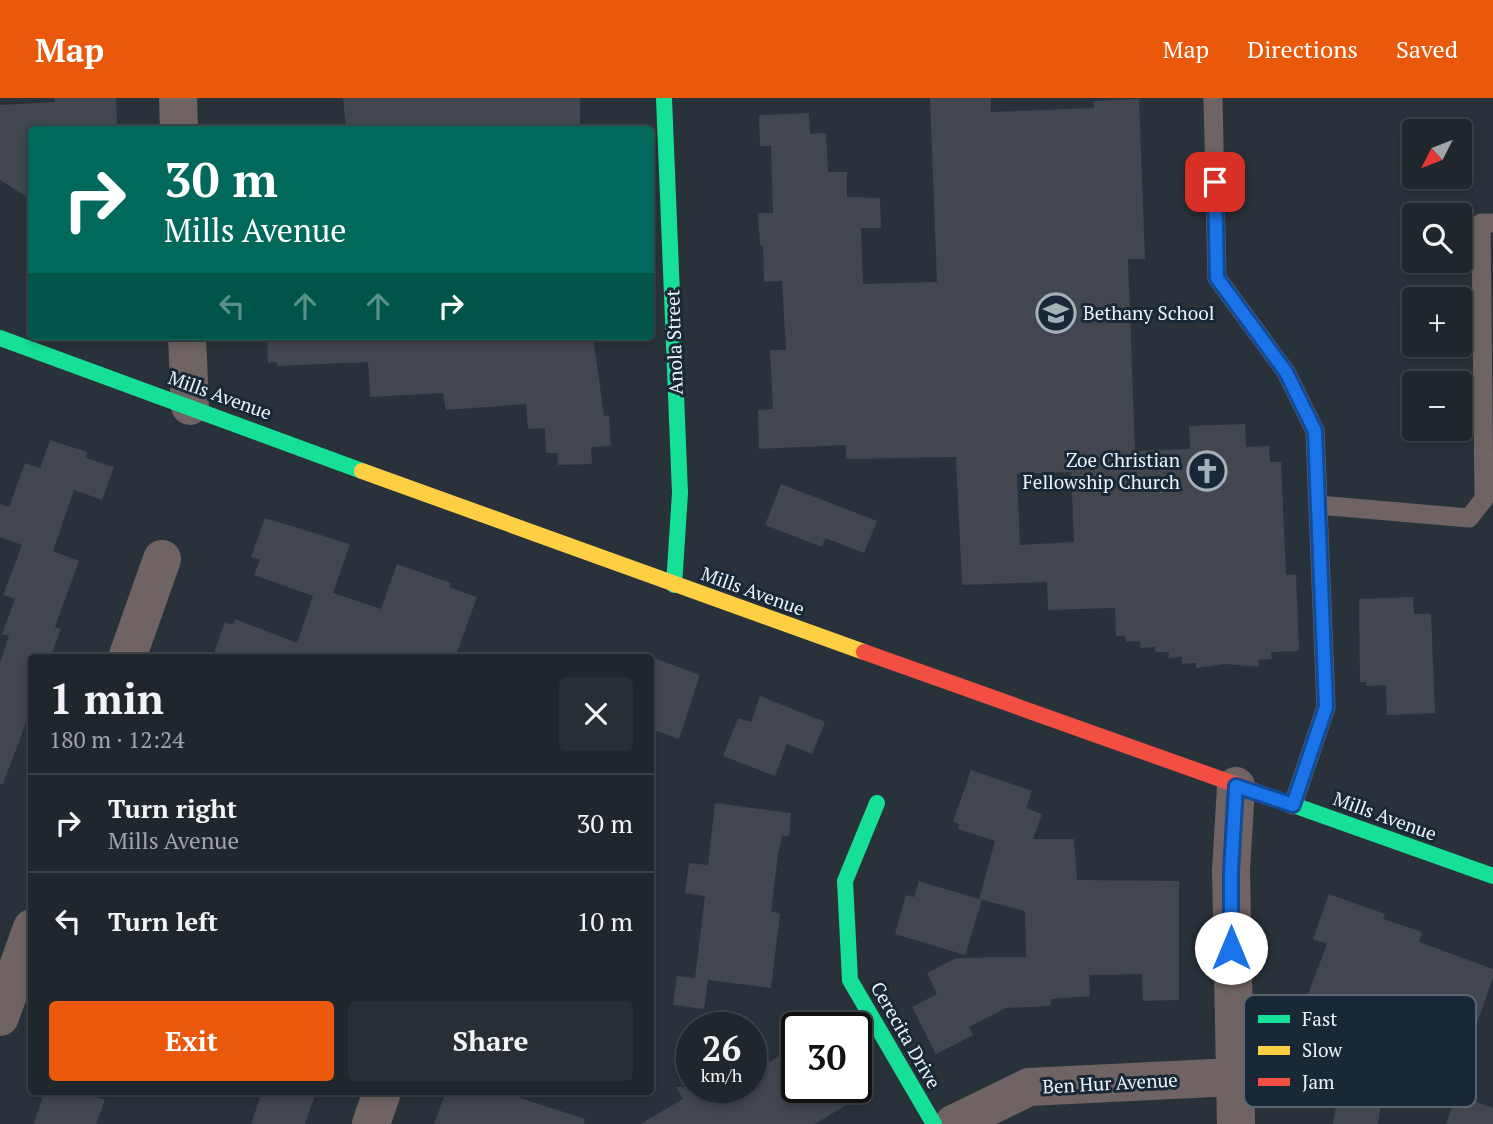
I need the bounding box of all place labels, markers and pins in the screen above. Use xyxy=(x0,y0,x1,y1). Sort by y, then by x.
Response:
pin xyxy=(1185,152,1245,212)
school or university icon: Bethany School xyxy=(1035,292,1077,334)
place label: Bethany School xyxy=(1083,300,1214,325)
place label: Zoe Christian Fellowship Church xyxy=(1022,447,1180,494)
church icon: Zoe Christian Fellowship Church xyxy=(1186,450,1228,492)

